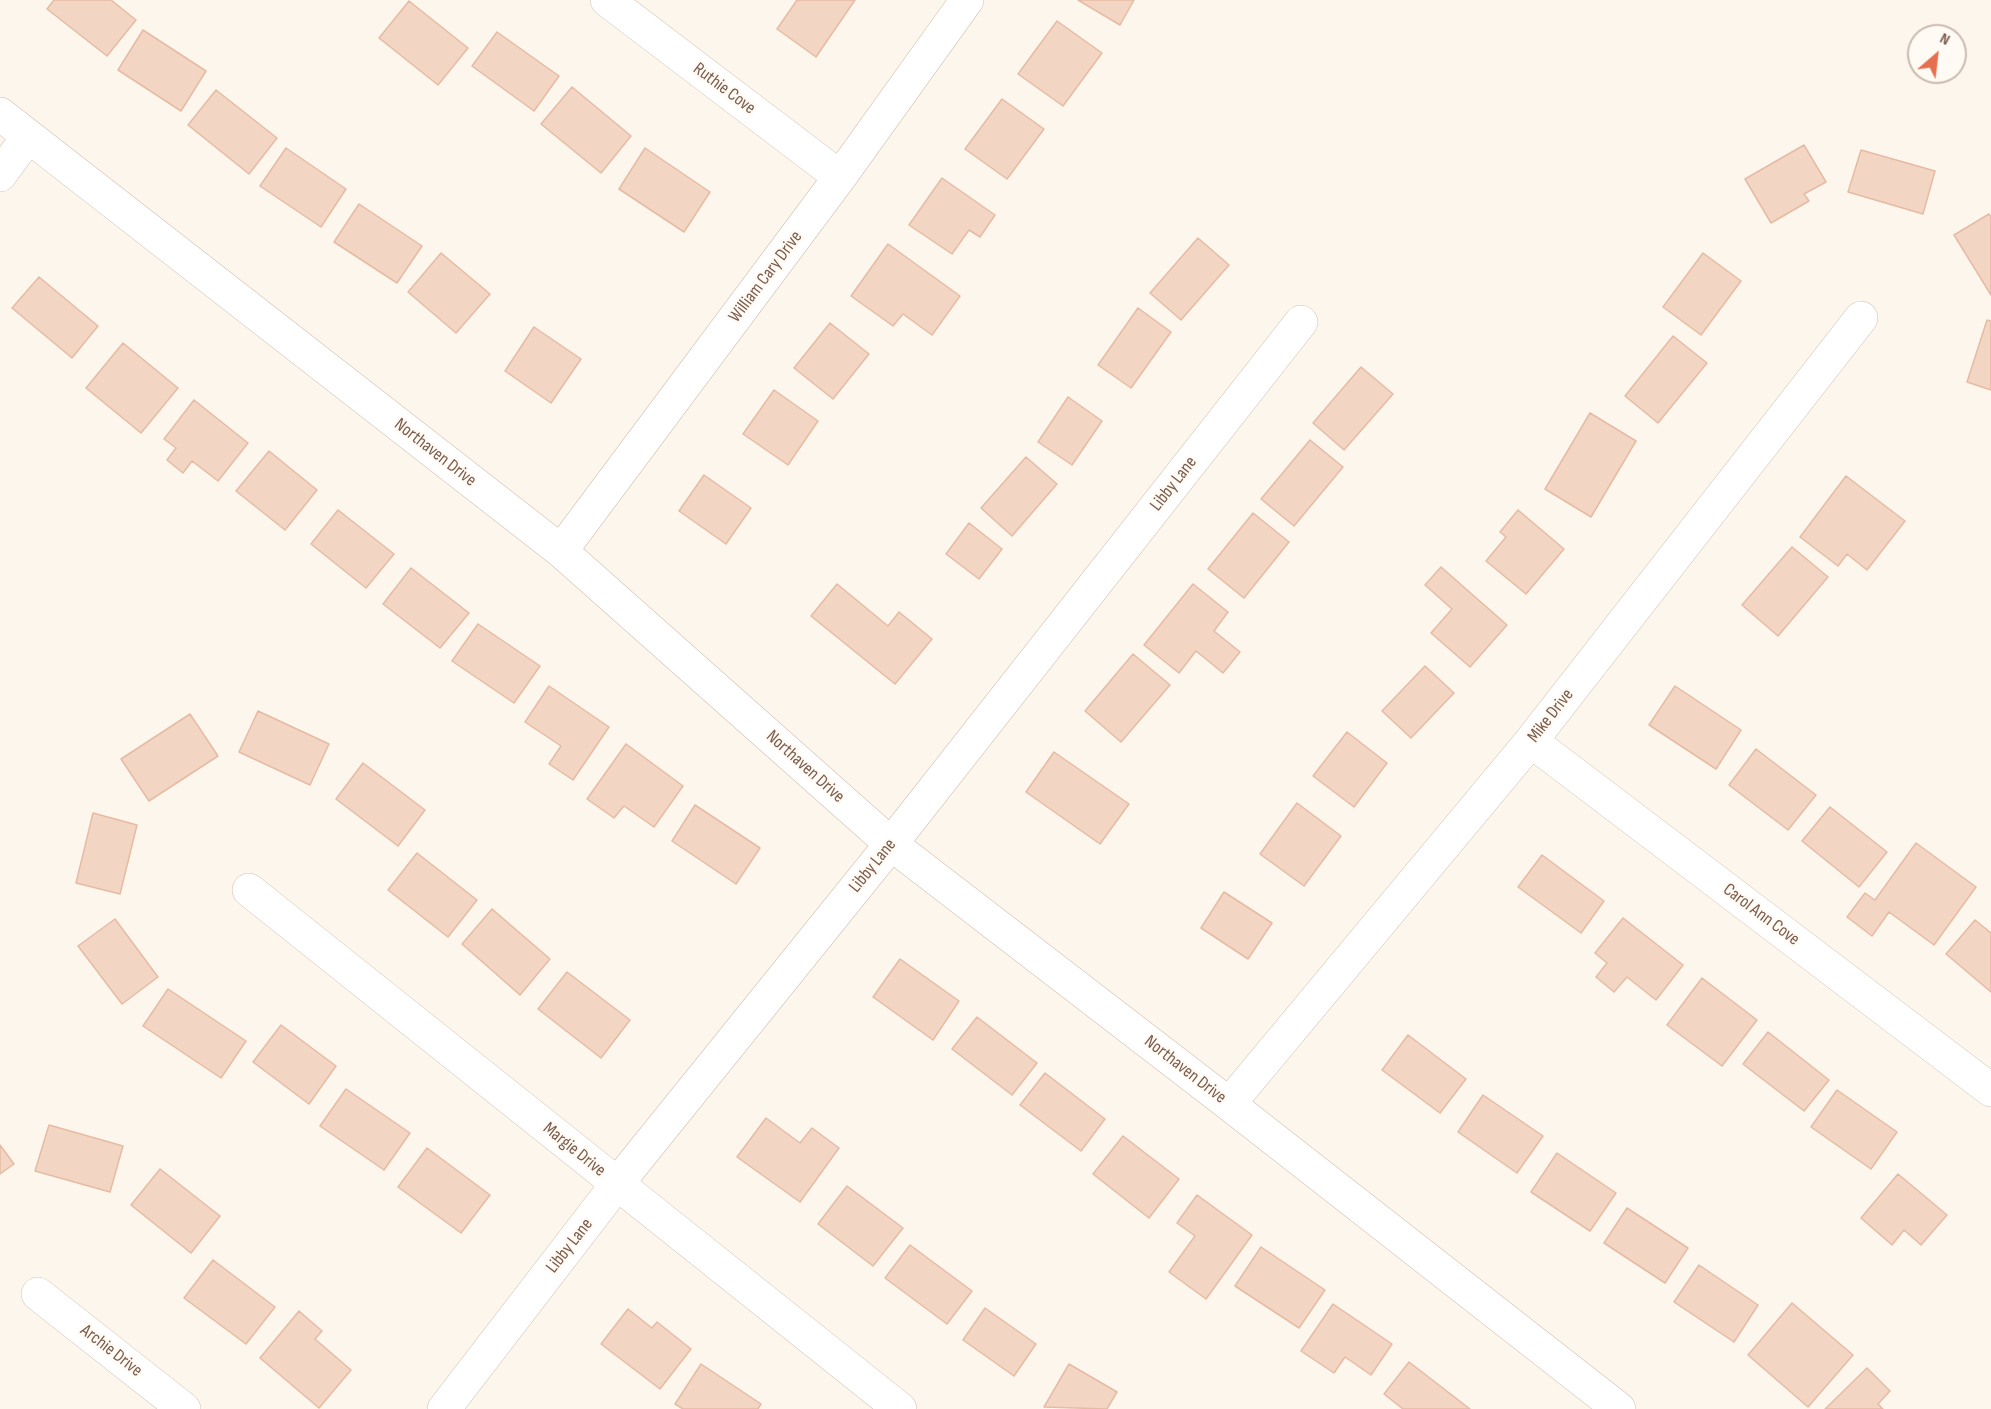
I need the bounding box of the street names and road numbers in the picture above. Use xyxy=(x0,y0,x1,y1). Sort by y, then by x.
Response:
street label: Ruthie Cove xyxy=(689,59,759,119)
street label: William Cary Drive xyxy=(725,227,807,327)
street label: Northaven Drive xyxy=(390,414,480,492)
street label: Libby Lane xyxy=(1146,452,1202,516)
street label: Mike Drive xyxy=(1523,685,1579,747)
street label: Northaven Drive xyxy=(761,726,849,808)
street label: Libby Lane xyxy=(845,835,901,897)
street label: Carol Ann Cove xyxy=(1718,879,1804,951)
street label: Northaven Drive xyxy=(1140,1031,1230,1109)
street label: Margie Drive xyxy=(538,1118,610,1182)
street label: Libby Lane xyxy=(542,1214,598,1278)
street label: Archie Drive xyxy=(76,1320,146,1382)

